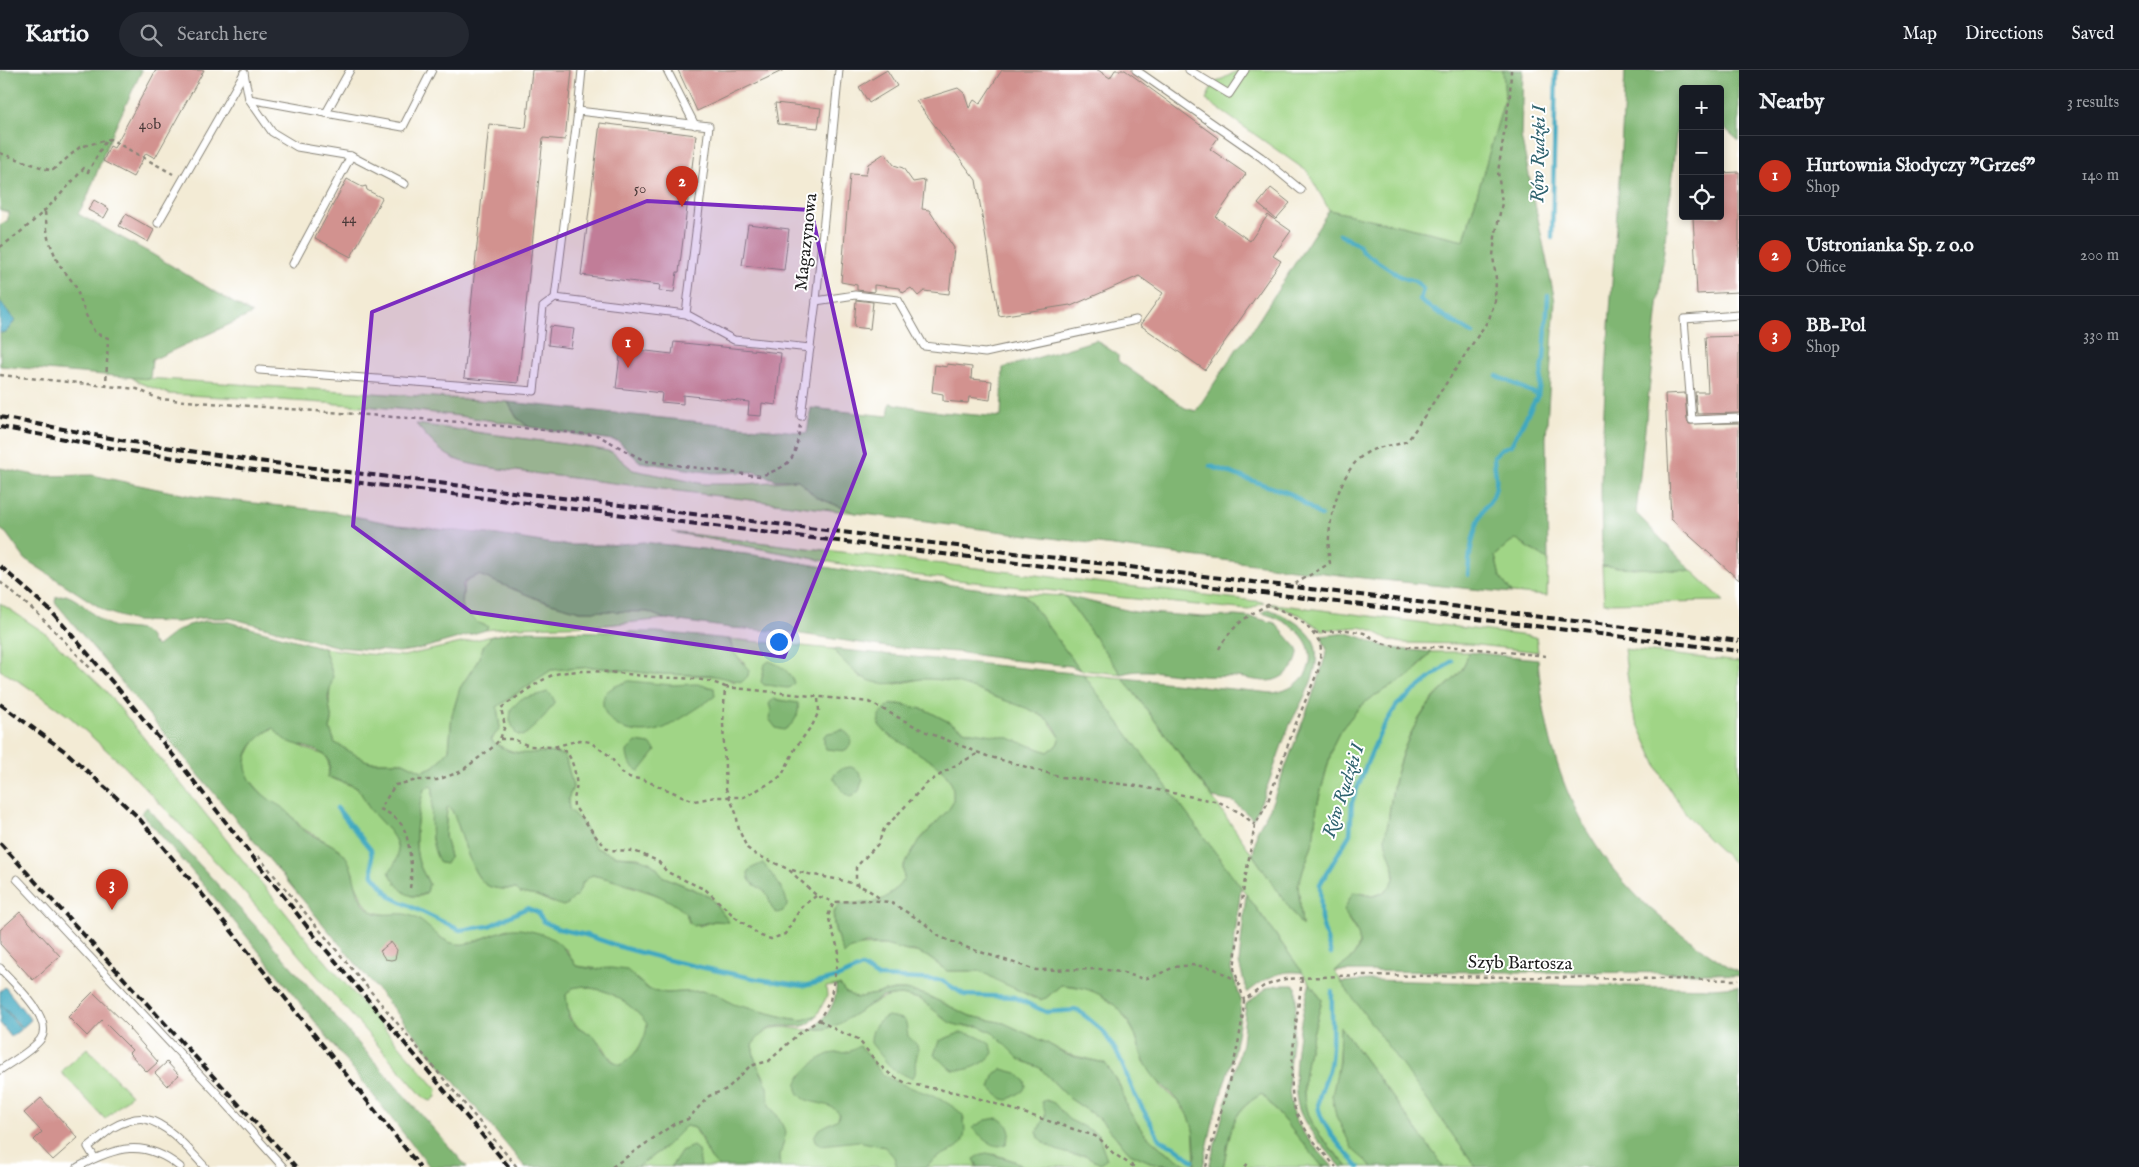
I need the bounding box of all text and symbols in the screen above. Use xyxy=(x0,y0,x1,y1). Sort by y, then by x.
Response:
search box xyxy=(119,12,469,57)
text: Kartio xyxy=(25,19,89,50)
icon: search xyxy=(137,21,165,49)
text: Search here xyxy=(177,23,268,47)
text: Map xyxy=(1903,23,1937,46)
text: Directions xyxy=(1965,23,2043,46)
text: Saved xyxy=(2071,23,2114,46)
map controls xyxy=(1679,85,1724,220)
button: + xyxy=(1679,85,1724,130)
text: Nearby xyxy=(1759,89,1824,116)
text: 3 results xyxy=(2067,93,2119,113)
water label: Rów Rudzki I xyxy=(1526,103,1552,203)
house number: 40b xyxy=(139,115,161,134)
button: − xyxy=(1679,130,1724,175)
text: Hurtownia Słodyczy "Grześ" xyxy=(1806,154,2035,178)
pin: 2 xyxy=(666,166,698,207)
text: 1 xyxy=(1772,166,1778,186)
text: 140 m xyxy=(2081,166,2119,186)
button: locate xyxy=(1679,175,1724,220)
text: Shop xyxy=(1806,178,1840,198)
house number: 50 xyxy=(634,179,646,198)
street label: Magazynowa xyxy=(790,192,824,292)
house number: 44 xyxy=(342,209,357,228)
text: Ustronianka Sp. z o.o xyxy=(1806,234,1974,258)
text: 2 xyxy=(1771,246,1779,266)
text: 200 m xyxy=(2080,246,2119,266)
text: Office xyxy=(1806,258,1846,278)
text: BB-Pol xyxy=(1806,314,1866,338)
text: 3 xyxy=(1772,326,1778,346)
text: 330 m xyxy=(2083,326,2119,346)
pin: 1 xyxy=(612,327,644,368)
text: Shop xyxy=(1806,338,1840,358)
your location xyxy=(766,629,792,655)
water label: Rów Rudzki I xyxy=(1317,739,1371,841)
pin: 3 xyxy=(96,869,128,910)
street label: Szyb Bartosza xyxy=(1468,952,1573,976)

